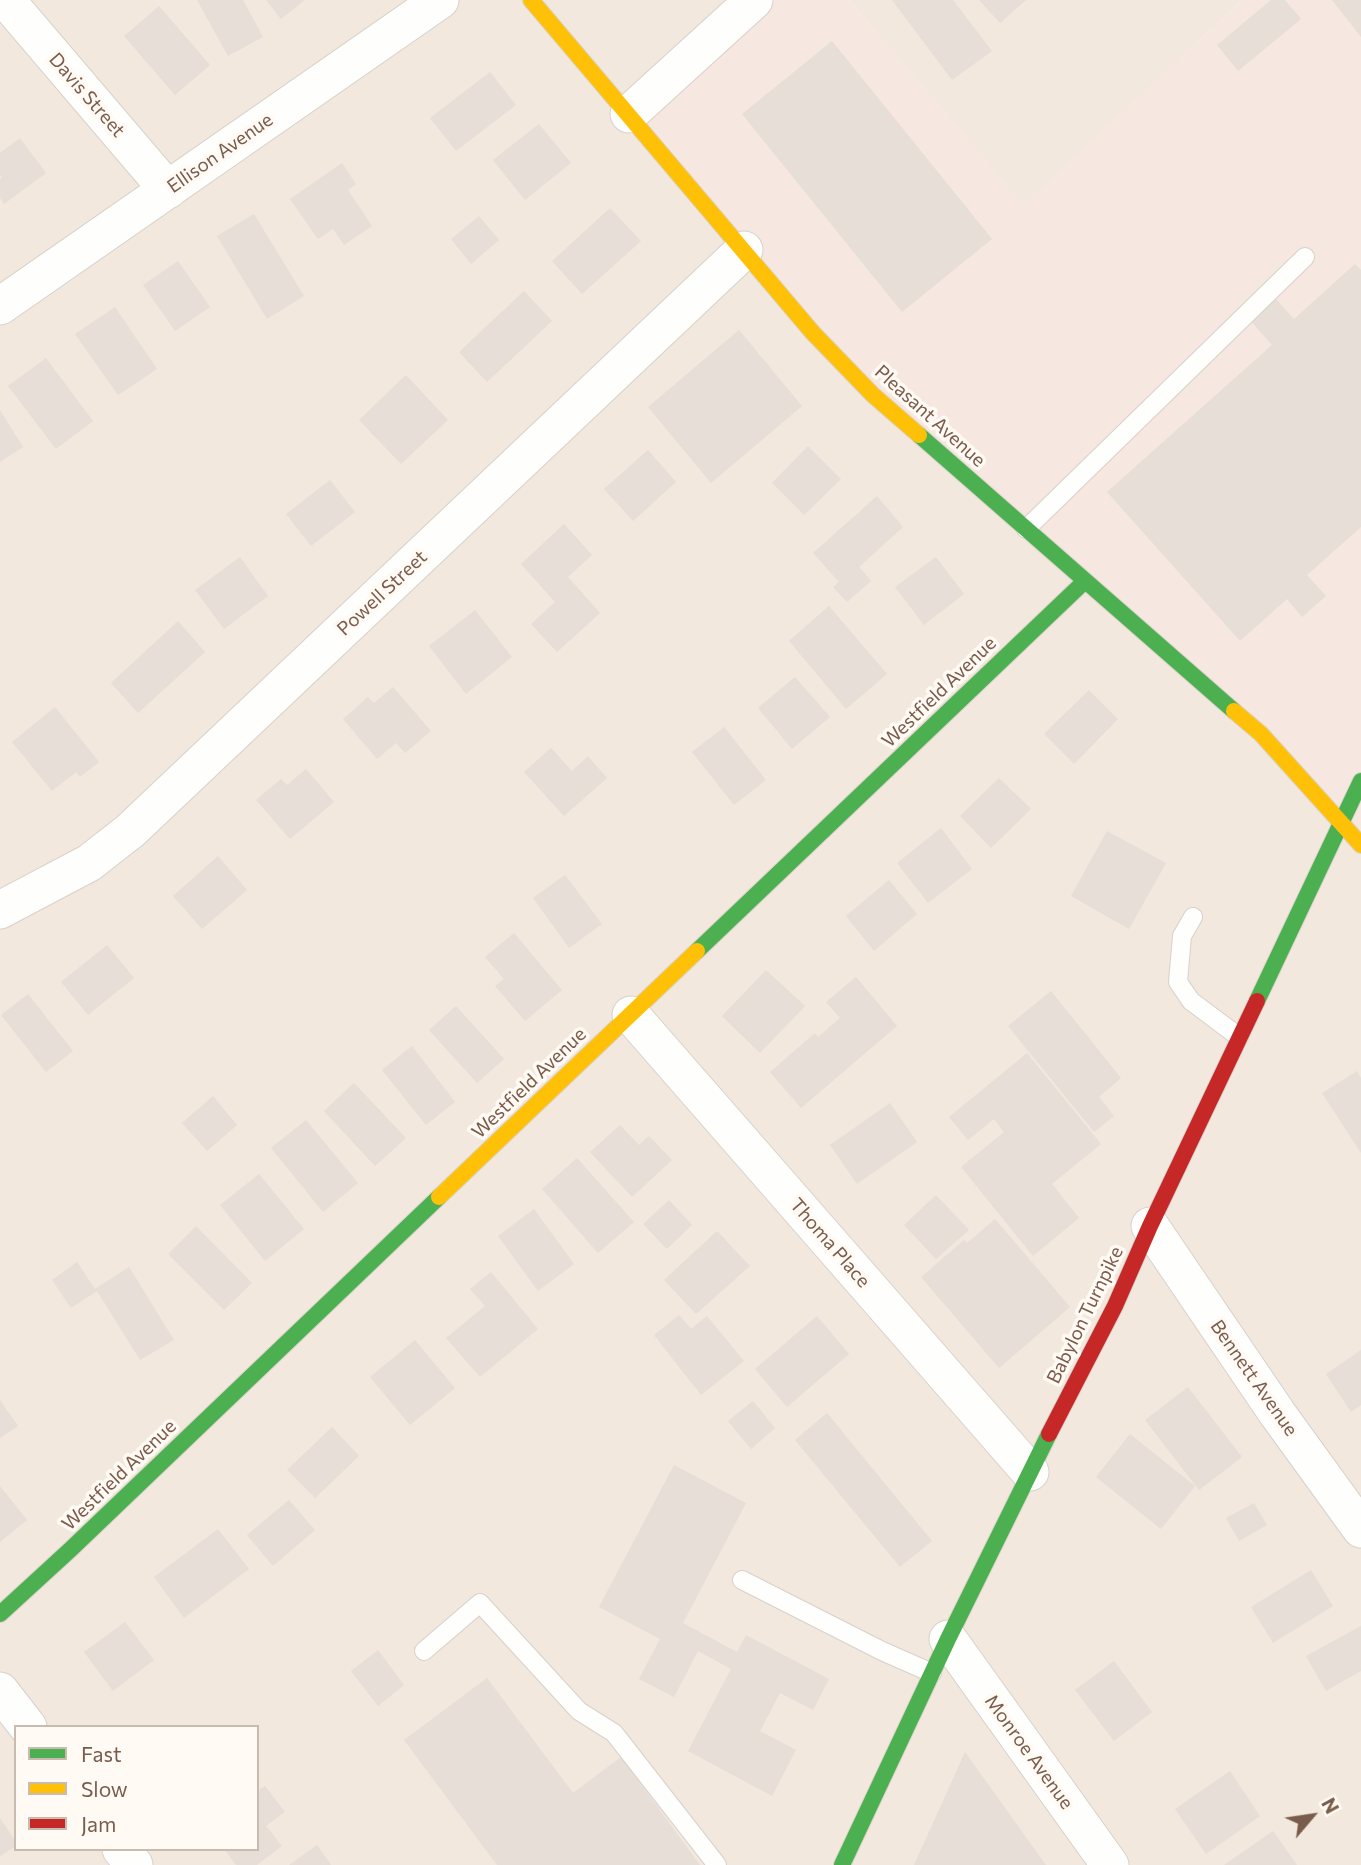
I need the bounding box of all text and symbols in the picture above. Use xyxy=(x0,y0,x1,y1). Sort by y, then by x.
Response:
street label: Davis Street xyxy=(44,48,130,142)
street label: Ellison Avenue xyxy=(163,108,277,198)
street label: Pleasant Avenue xyxy=(870,360,990,472)
street label: Powell Street xyxy=(332,546,432,640)
street label: Westfield Avenue xyxy=(877,632,1001,752)
street label: Westfield Avenue xyxy=(467,1023,591,1143)
street label: Thoma Place xyxy=(785,1194,875,1292)
street label: Babylon Turnpike xyxy=(1042,1243,1128,1387)
street label: Bennett Avenue xyxy=(1206,1316,1302,1440)
street label: Westfield Avenue xyxy=(57,1415,181,1535)
street label: Monroe Avenue xyxy=(980,1690,1078,1814)
legend xyxy=(14,1725,259,1851)
text: Fast xyxy=(81,1741,122,1766)
text: Slow xyxy=(81,1776,128,1801)
north arrow xyxy=(1277,1781,1347,1851)
text: N xyxy=(1317,1794,1344,1817)
text: Jam xyxy=(81,1811,116,1836)

